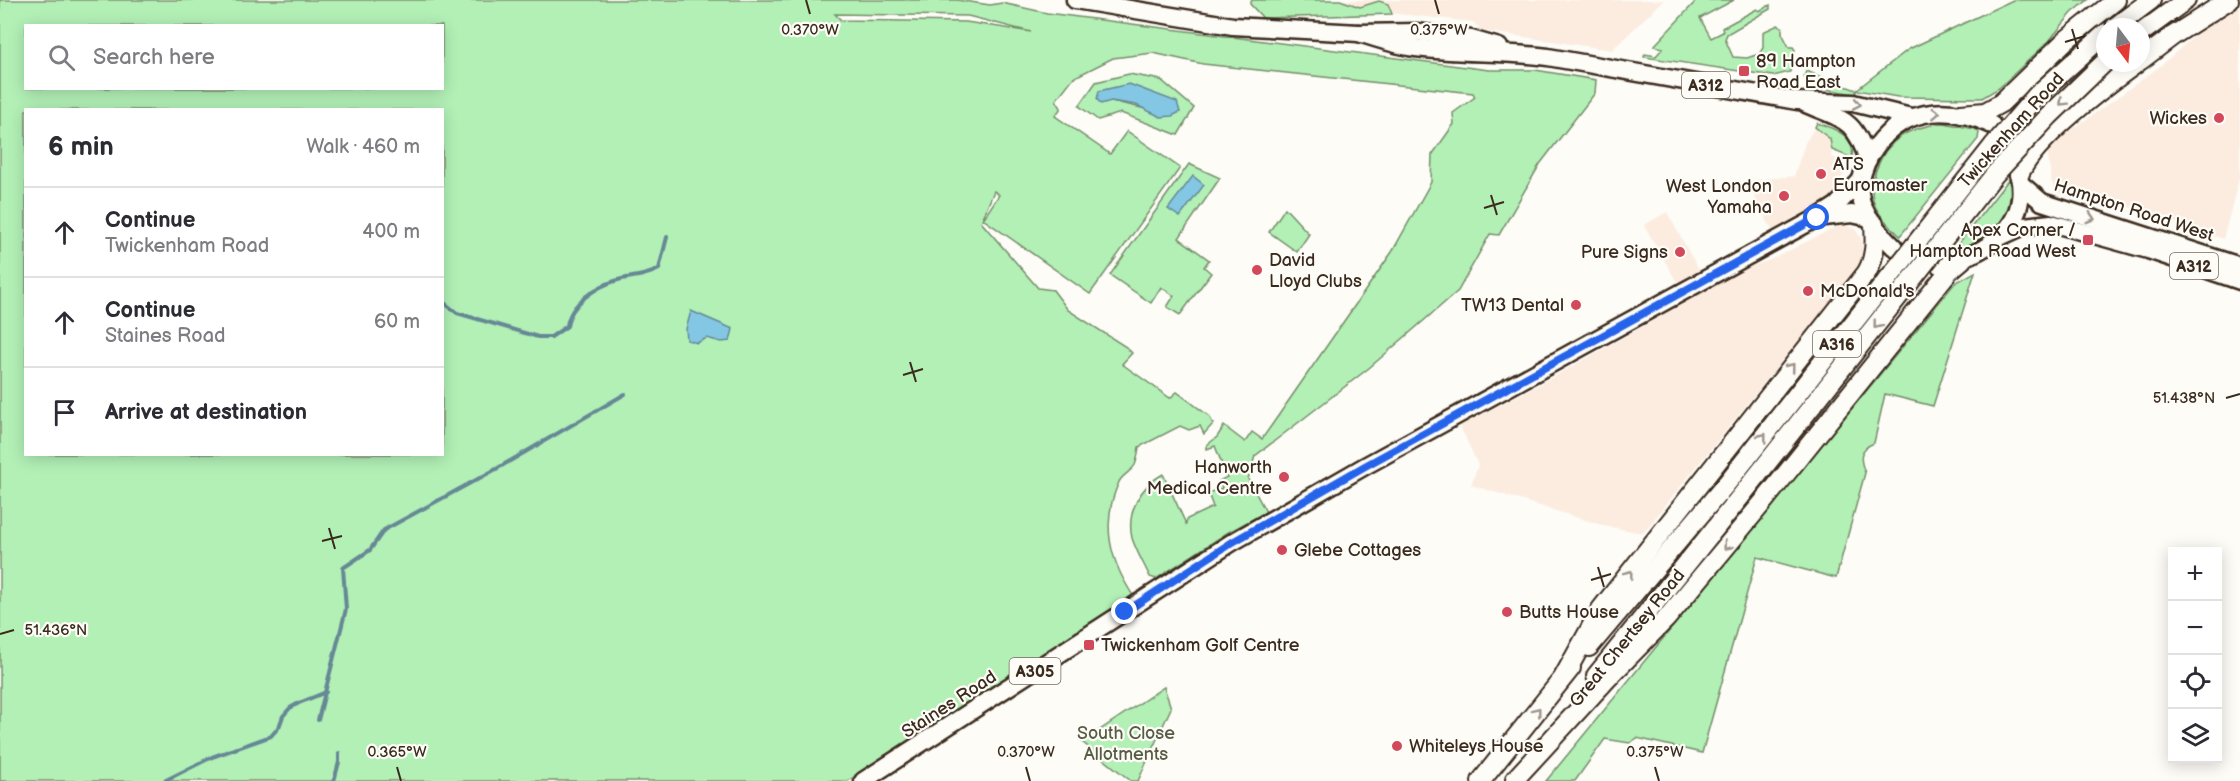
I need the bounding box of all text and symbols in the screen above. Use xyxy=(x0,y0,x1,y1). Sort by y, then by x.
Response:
north arrow xyxy=(2096,18,2150,72)
text: 0.370°W xyxy=(781,21,839,40)
text: 0.375°W xyxy=(1410,21,1468,40)
search box xyxy=(24,24,444,90)
icon: search xyxy=(45,41,78,74)
text: Search here xyxy=(93,44,215,71)
place label: 89 Hampton Road East xyxy=(1756,51,1856,93)
marker: 89 Hampton Road East xyxy=(1737,64,1751,78)
street label: Twickenham Road xyxy=(1954,68,2069,192)
road number: A312 xyxy=(1682,72,1730,98)
one-way arrow xyxy=(2059,95,2069,106)
one-way arrow xyxy=(1852,98,1862,110)
one-way arrow xyxy=(1931,107,1940,120)
place label: Wickes xyxy=(2150,108,2207,129)
marker: Wickes xyxy=(2212,111,2226,125)
text: 6 min xyxy=(48,132,114,163)
text: Walk · 460 m xyxy=(306,135,420,159)
place label: ATS Euromaster xyxy=(1833,154,1927,196)
marker: ATS Euromaster xyxy=(1814,167,1828,181)
street label: Hampton Road West xyxy=(2051,175,2217,246)
place label: West London Yamaha xyxy=(1666,176,1772,218)
marker: West London Yamaha xyxy=(1777,189,1791,203)
route start xyxy=(1803,204,1829,230)
text: Continue xyxy=(105,207,195,234)
one-way arrow xyxy=(2085,210,2096,223)
icon: ahead xyxy=(48,216,81,249)
text: 400 m xyxy=(362,220,420,244)
place label: Apex Corner / Hampton Road West xyxy=(1909,220,2076,262)
marker: Apex Corner / Hampton Road West xyxy=(2081,233,2095,247)
text: Twickenham Road xyxy=(105,234,269,258)
place label: Pure Signs xyxy=(1581,242,1668,263)
marker: Pure Signs xyxy=(1673,245,1687,259)
place label: David Lloyd Clubs xyxy=(1269,250,1362,292)
road number: A312 xyxy=(2170,253,2218,279)
marker: David Lloyd Clubs xyxy=(1250,263,1264,277)
place label: McDonald's xyxy=(1820,281,1915,302)
marker: McDonald's xyxy=(1801,284,1815,298)
place label: TW13 Dental xyxy=(1461,295,1564,316)
text: Continue xyxy=(105,297,195,324)
marker: TW13 Dental xyxy=(1569,298,1583,312)
icon: ahead xyxy=(48,306,81,339)
text: 60 m xyxy=(374,310,420,334)
one-way arrow xyxy=(1874,318,1885,329)
text: Staines Road xyxy=(105,324,225,348)
road number: A316 xyxy=(1813,331,1861,357)
one-way arrow xyxy=(1783,363,1794,374)
text: 51.438°N xyxy=(2153,389,2215,408)
icon: arrive xyxy=(48,396,81,429)
text: Arrive at destination xyxy=(105,399,307,426)
one-way arrow xyxy=(1756,433,1767,444)
place label: Hanworth Medical Centre xyxy=(1147,457,1272,499)
marker: Hanworth Medical Centre xyxy=(1277,470,1291,484)
one-way arrow xyxy=(1723,539,1734,550)
place label: Glebe Cottages xyxy=(1294,540,1421,561)
marker: Glebe Cottages xyxy=(1275,543,1289,557)
map controls xyxy=(2168,547,2222,763)
button: + xyxy=(2168,547,2222,601)
street label: Great Chertsey Road xyxy=(1565,565,1689,711)
one-way arrow xyxy=(1621,569,1632,580)
route end xyxy=(1111,598,1137,624)
button: − xyxy=(2168,601,2222,655)
place label: Butts House xyxy=(1519,602,1619,623)
marker: Butts House xyxy=(1500,605,1514,619)
text: 51.436°N xyxy=(25,621,87,640)
place label: Twickenham Golf Centre xyxy=(1101,635,1300,656)
marker: Twickenham Golf Centre xyxy=(1082,638,1096,652)
button: locate xyxy=(2168,655,2222,709)
road number: A305 xyxy=(1010,658,1060,684)
street label: Staines Road xyxy=(898,666,1000,743)
one-way arrow xyxy=(1529,707,1540,718)
button: layers xyxy=(2168,709,2222,763)
park label: South Close Allotments xyxy=(1077,723,1175,765)
place label: Whiteleys House xyxy=(1409,736,1544,757)
marker: Whiteleys House xyxy=(1390,739,1404,753)
text: 0.365°W xyxy=(367,743,427,762)
text: 0.370°W xyxy=(997,743,1055,762)
text: 0.375°W xyxy=(1626,743,1684,762)

